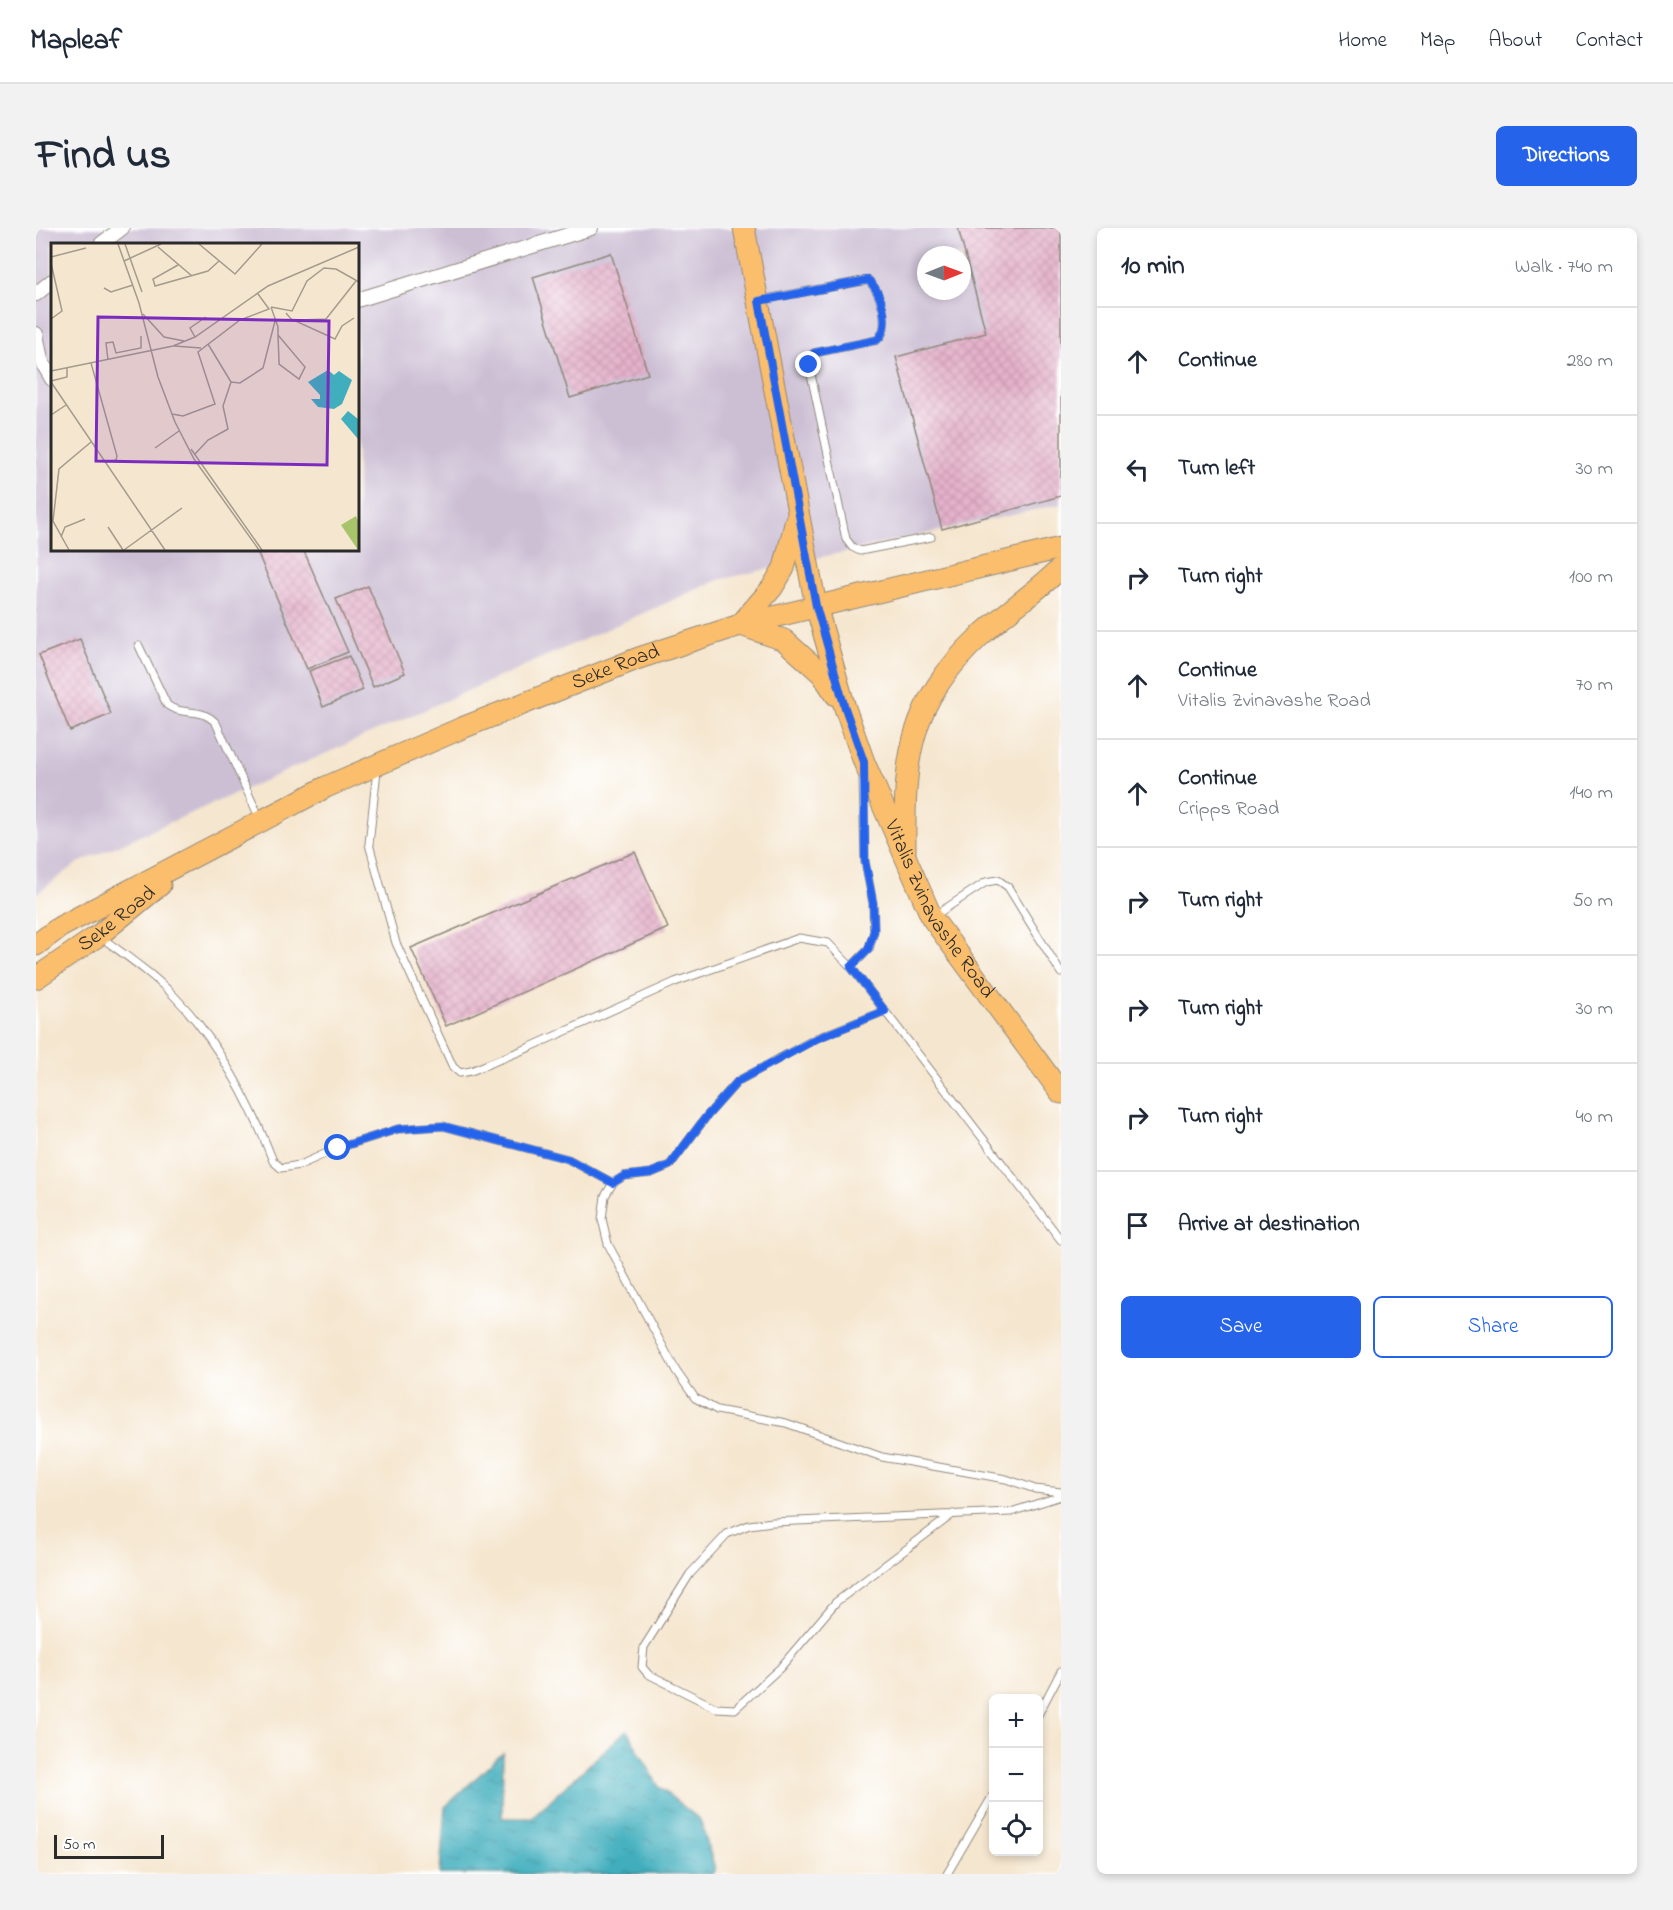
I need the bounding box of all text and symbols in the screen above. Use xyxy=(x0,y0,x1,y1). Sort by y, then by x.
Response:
text: Mapleaf xyxy=(30,21,122,62)
text: Home xyxy=(1338,26,1387,56)
text: Map xyxy=(1420,26,1455,56)
text: About xyxy=(1488,26,1542,56)
text: Contact xyxy=(1575,26,1643,56)
text: Find us xyxy=(36,126,171,187)
button: Directions xyxy=(1496,126,1637,186)
inset map xyxy=(51,243,358,550)
north arrow xyxy=(917,246,971,300)
text: 10 min xyxy=(1121,248,1185,286)
text: Walk · 740 m xyxy=(1515,253,1613,282)
icon: ahead xyxy=(1121,345,1154,378)
text: Continue xyxy=(1178,345,1257,377)
text: 280 m xyxy=(1566,347,1613,376)
route end xyxy=(795,351,821,377)
icon: left xyxy=(1121,453,1154,486)
text: Turn left xyxy=(1178,453,1255,485)
text: 30 m xyxy=(1576,455,1613,484)
icon: right xyxy=(1121,561,1154,594)
text: Turn right xyxy=(1178,561,1263,593)
text: 100 m xyxy=(1569,563,1613,592)
street label: Seke Road xyxy=(567,637,664,698)
text: Continue xyxy=(1178,655,1257,687)
icon: ahead xyxy=(1121,669,1154,702)
text: 70 m xyxy=(1576,671,1613,700)
text: Vitalis Zvinavashe Road xyxy=(1178,687,1371,716)
text: Continue xyxy=(1178,763,1257,795)
icon: ahead xyxy=(1121,777,1154,810)
text: 140 m xyxy=(1569,779,1613,808)
text: Cripps Road xyxy=(1178,795,1279,824)
street label: Vitalis Zvinavashe Road xyxy=(876,814,1002,1005)
street label: Seke Road xyxy=(72,879,163,960)
icon: right xyxy=(1121,885,1154,918)
text: Turn right xyxy=(1178,885,1263,917)
text: 50 m xyxy=(1572,887,1613,916)
icon: right xyxy=(1121,993,1154,1026)
text: Turn right xyxy=(1178,993,1263,1025)
text: 30 m xyxy=(1576,995,1613,1024)
icon: right xyxy=(1121,1101,1154,1134)
text: Turn right xyxy=(1178,1101,1263,1133)
text: 40 m xyxy=(1576,1103,1613,1132)
route start xyxy=(324,1134,350,1160)
icon: arrive xyxy=(1121,1209,1154,1242)
text: Arrive at destination xyxy=(1178,1209,1360,1241)
button: Save xyxy=(1121,1296,1361,1358)
button: Share xyxy=(1373,1296,1613,1358)
map controls xyxy=(989,1694,1043,1856)
button: + xyxy=(989,1694,1043,1748)
button: − xyxy=(989,1748,1043,1802)
button: locate xyxy=(989,1802,1043,1856)
scale bar xyxy=(54,1832,164,1860)
text: 50 m xyxy=(63,1833,95,1857)

